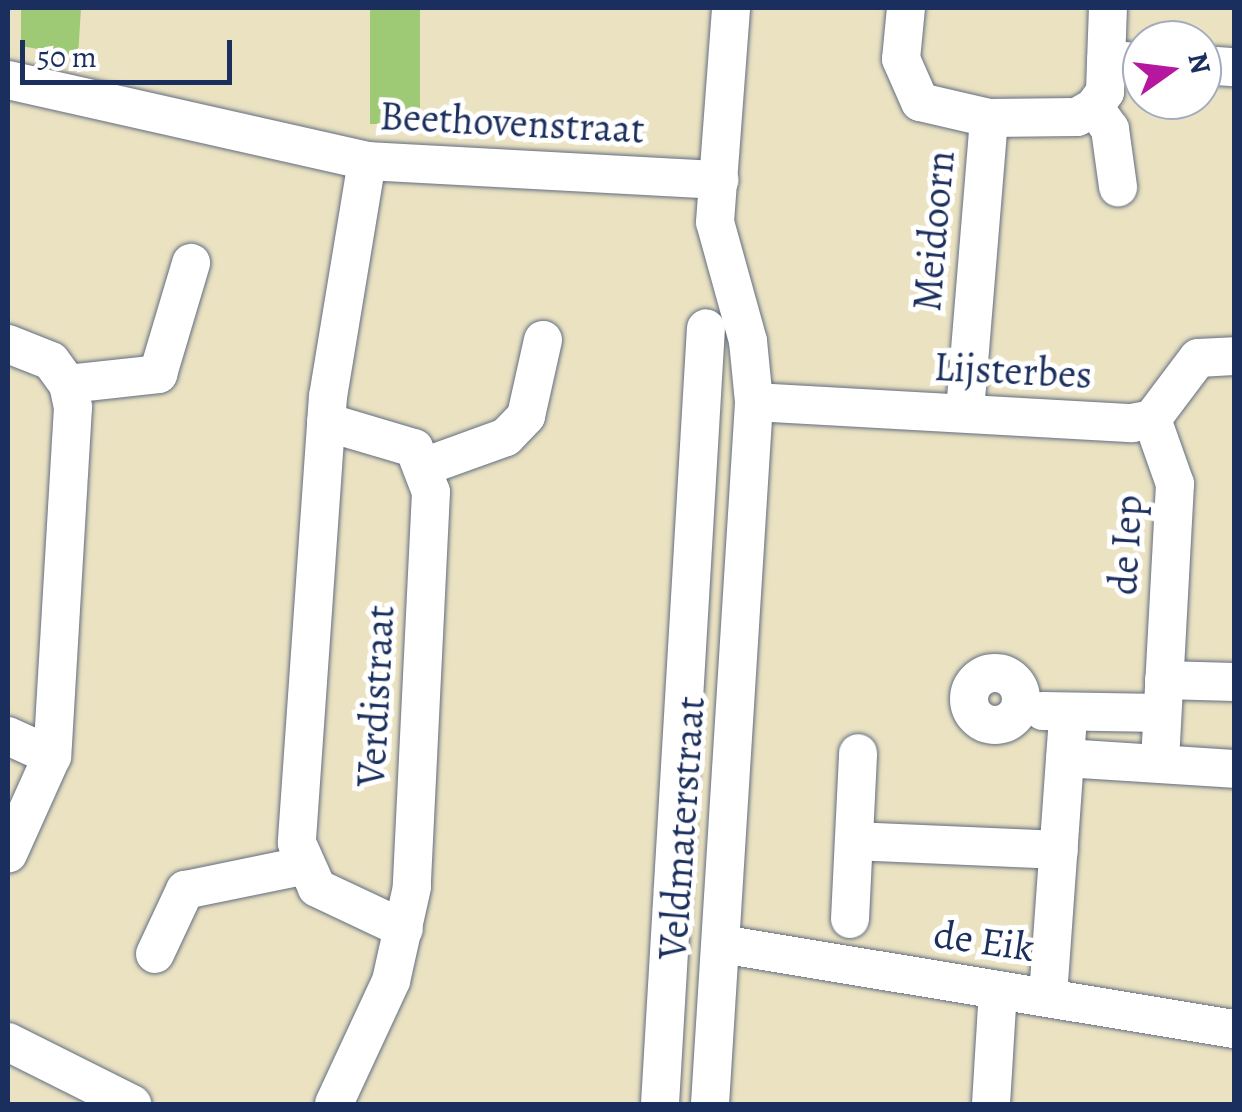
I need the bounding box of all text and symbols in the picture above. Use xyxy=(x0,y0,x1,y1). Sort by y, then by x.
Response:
scale bar xyxy=(25,20,238,82)
north arrow xyxy=(1122,20,1222,120)
text: 50 m xyxy=(37,37,97,77)
text: N xyxy=(1178,49,1220,78)
street label: Beethovenstraat xyxy=(379,92,645,154)
street label: Meidoorn xyxy=(903,149,965,313)
street label: Lijsterbes xyxy=(933,343,1093,399)
street label: de Iep xyxy=(1099,494,1153,596)
street label: Verdistraat xyxy=(347,604,405,788)
street label: Veldmaterstraat xyxy=(649,695,715,961)
street label: de Eik xyxy=(931,910,1037,972)

